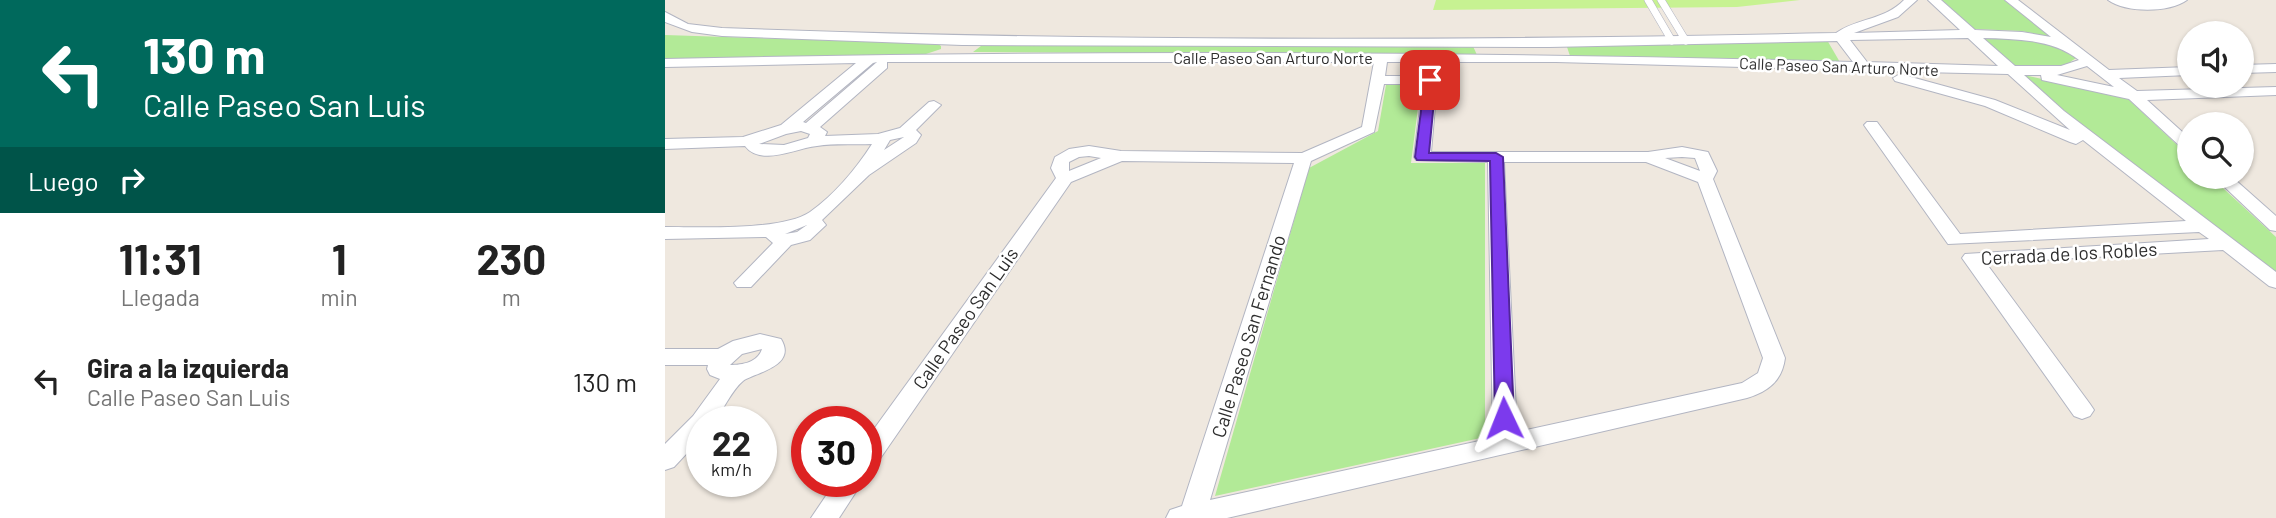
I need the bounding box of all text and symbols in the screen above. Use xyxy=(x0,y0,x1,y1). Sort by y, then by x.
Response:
map controls xyxy=(2177,21,2254,189)
button: sound xyxy=(2177,21,2254,98)
text: 130 m xyxy=(143,25,265,84)
icon: left xyxy=(28,28,119,119)
street label: Calle Paseo San Arturo Norte xyxy=(1173,48,1373,67)
pin xyxy=(1400,50,1460,110)
street label: Calle Paseo San Arturo Norte xyxy=(1739,53,1939,79)
icon: arrive xyxy=(1411,61,1449,99)
text: Calle Paseo San Luis xyxy=(143,85,426,123)
button: search xyxy=(2177,112,2254,189)
icon: right xyxy=(113,161,151,199)
text: Luego xyxy=(28,165,99,196)
street label: Calle Paseo San Fernando xyxy=(1206,232,1290,440)
text: 11:31 xyxy=(119,233,202,283)
text: 1 xyxy=(332,233,347,283)
text: 230 xyxy=(477,233,546,283)
street label: Cerrada de los Robles xyxy=(1980,237,2158,269)
street label: Calle Paseo San Luis xyxy=(907,243,1023,393)
text: Llegada xyxy=(121,283,200,311)
text: min xyxy=(320,283,358,311)
text: m xyxy=(502,283,521,311)
text: Gira a la izquierda xyxy=(87,352,289,383)
icon: left xyxy=(28,362,66,400)
text: 130 m xyxy=(573,366,637,397)
position arrow xyxy=(1467,381,1541,455)
text: Calle Paseo San Luis xyxy=(87,383,290,411)
speed limit sign: 30 xyxy=(791,406,882,497)
text: 22 xyxy=(712,421,751,463)
text: km/h xyxy=(711,458,752,480)

